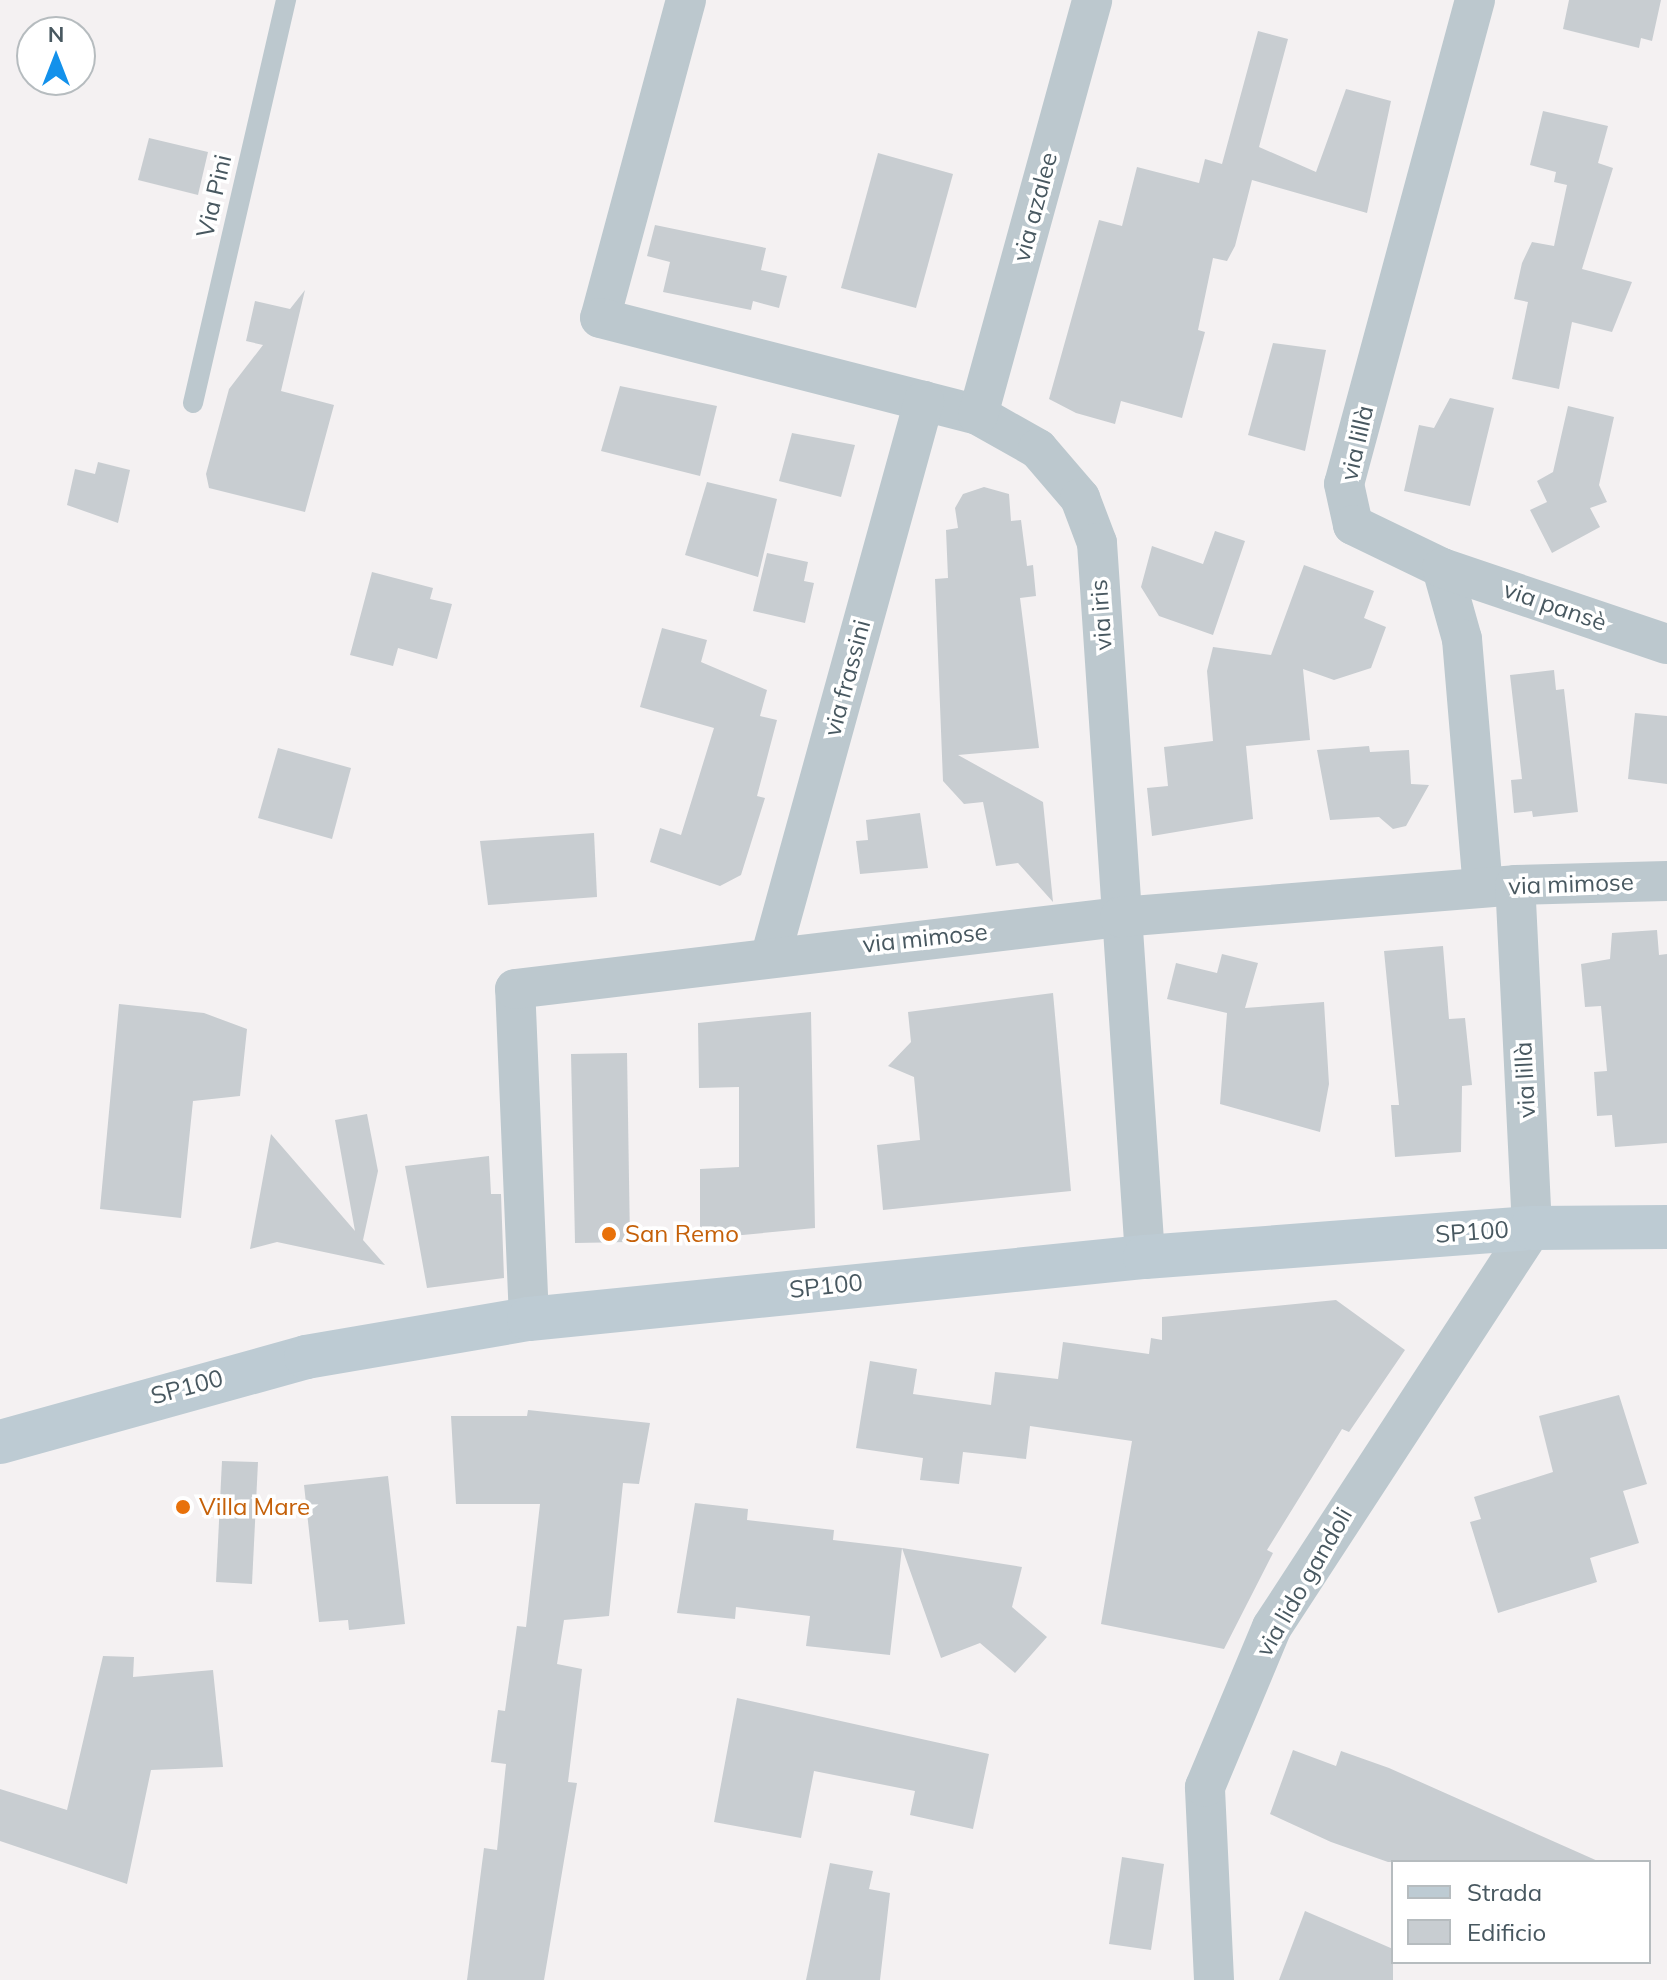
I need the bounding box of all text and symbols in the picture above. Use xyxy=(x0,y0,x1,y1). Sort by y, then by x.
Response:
north arrow xyxy=(16,16,96,96)
text: N xyxy=(48,20,64,48)
street label: via azalee xyxy=(1007,149,1063,265)
street label: Via Pini xyxy=(190,152,238,240)
street label: via lillà xyxy=(1334,403,1380,483)
street label: via pansè xyxy=(1500,575,1610,637)
street label: via iris xyxy=(1084,579,1118,651)
street label: via frassini xyxy=(818,617,876,739)
street label: via mimose xyxy=(1508,867,1634,901)
street label: via mimose xyxy=(861,917,989,959)
street label: via lillà xyxy=(1509,1041,1541,1119)
street label: SP100 xyxy=(1434,1215,1510,1249)
place label: San Remo xyxy=(625,1220,739,1248)
marker: San Remo xyxy=(600,1225,618,1243)
street label: SP100 xyxy=(788,1268,864,1304)
street label: SP100 xyxy=(148,1364,226,1410)
place label: Villa Mare xyxy=(199,1493,310,1521)
marker: Villa Mare xyxy=(174,1498,192,1516)
street label: via lido gandoli xyxy=(1250,1502,1358,1662)
legend xyxy=(1391,1860,1651,1964)
text: Strada xyxy=(1467,1877,1542,1907)
text: Edificio xyxy=(1467,1917,1546,1947)

